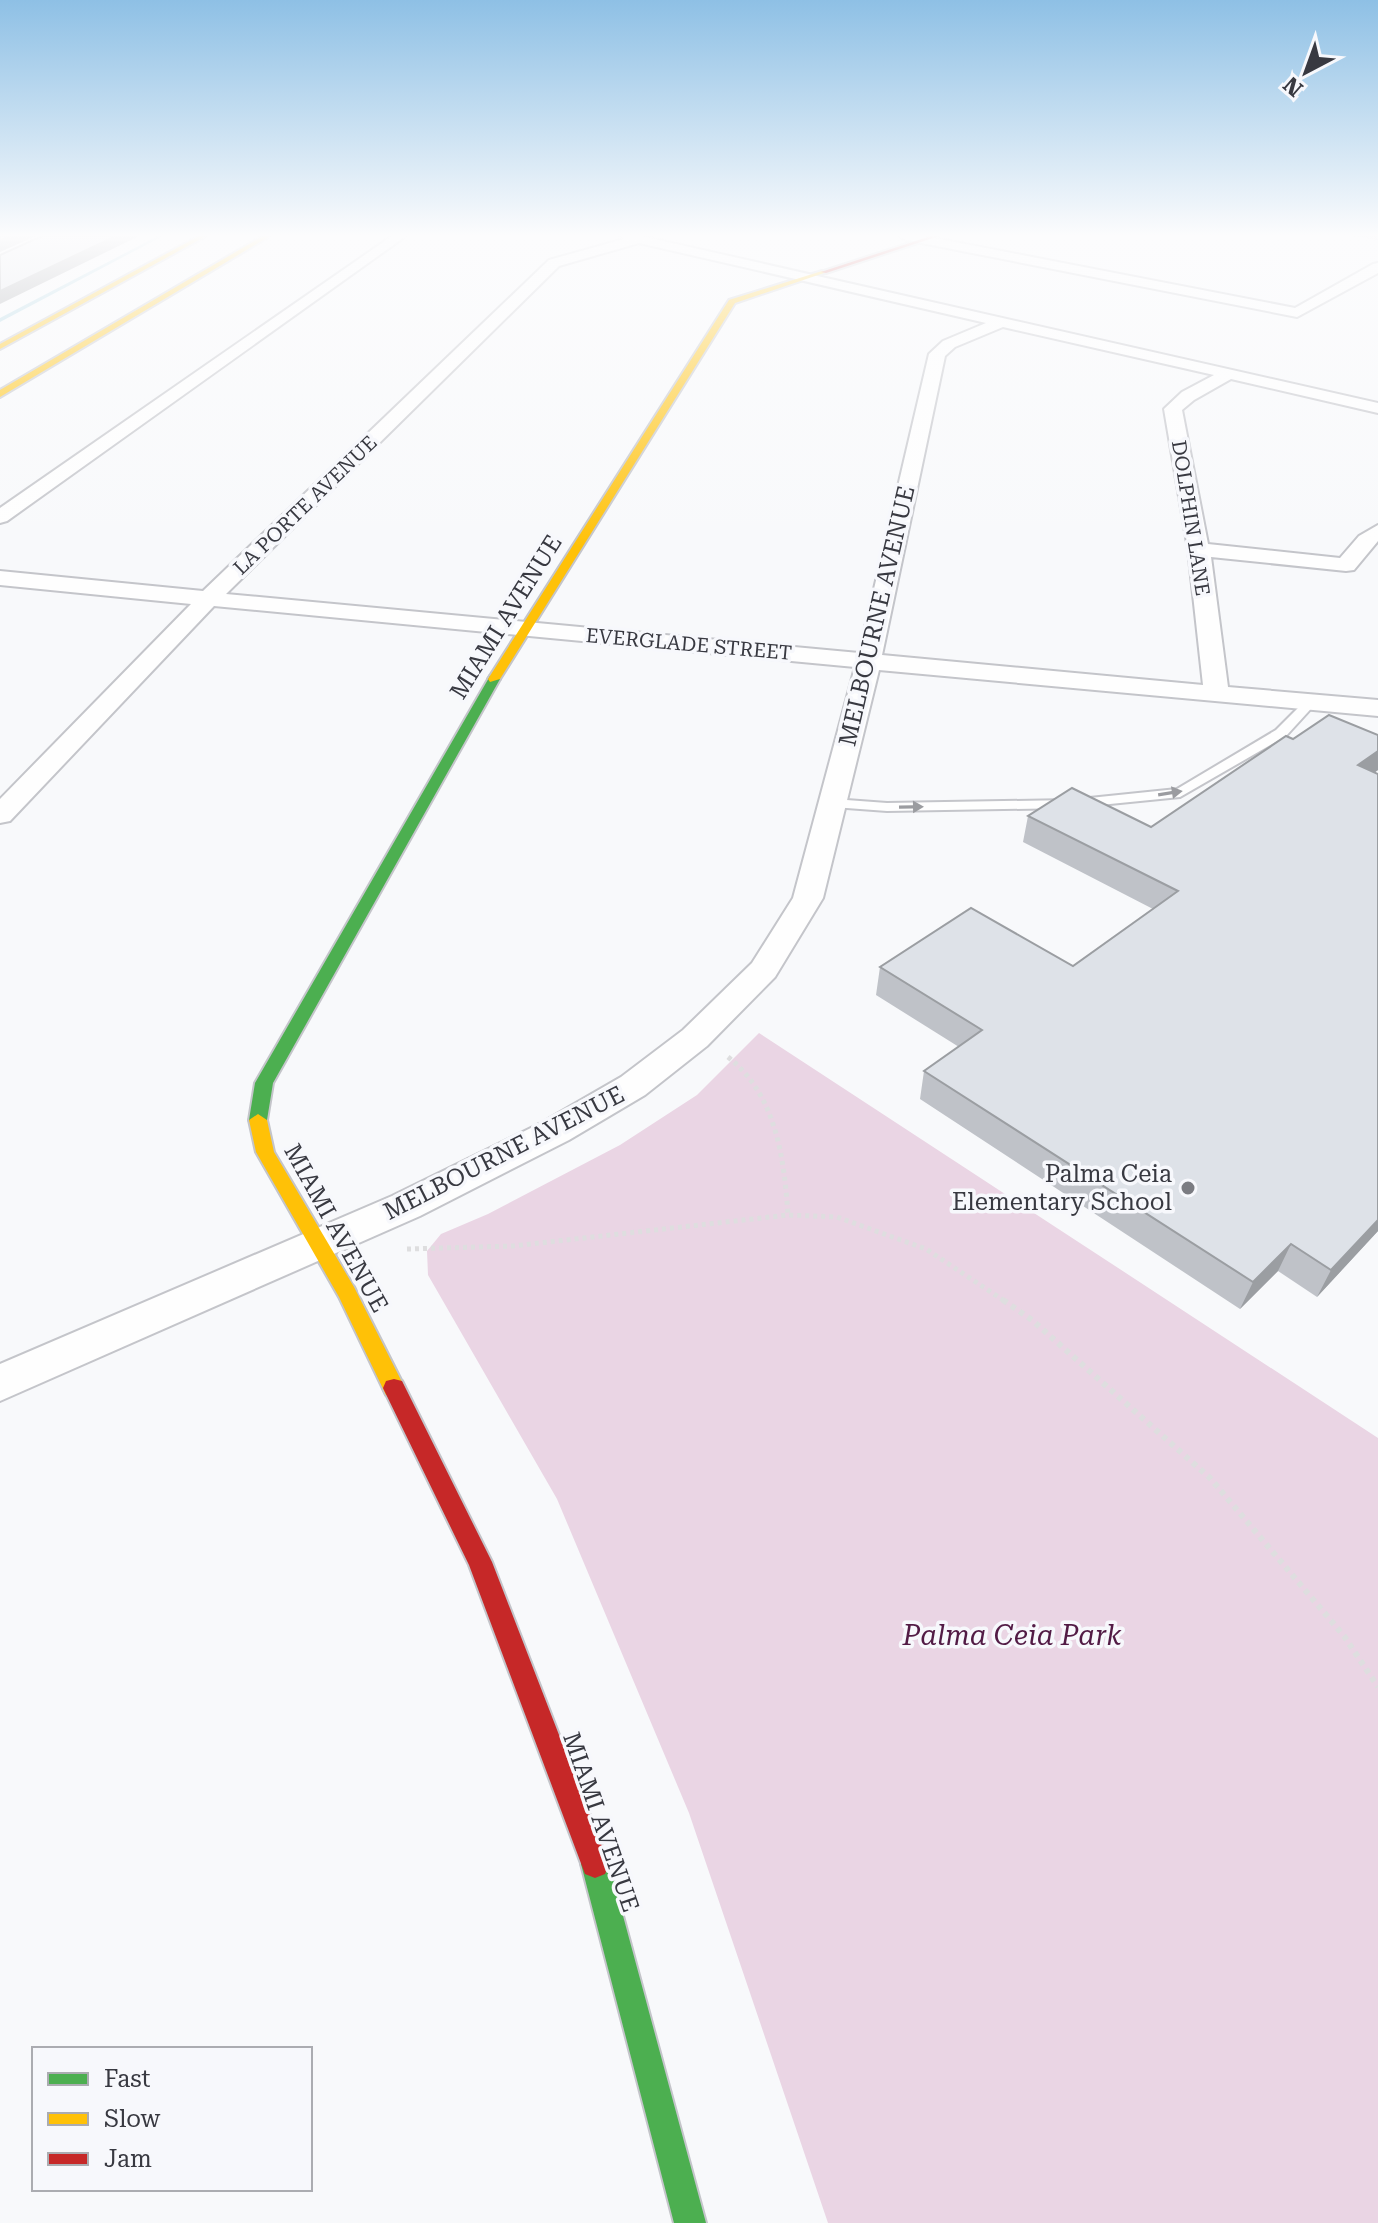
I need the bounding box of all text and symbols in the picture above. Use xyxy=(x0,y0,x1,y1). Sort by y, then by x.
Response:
north arrow xyxy=(1266,32,1346,112)
text: N xyxy=(1279,72,1308,102)
street label: LA PORTE AVENUE xyxy=(228,430,382,580)
street label: DOLPHIN LANE xyxy=(1167,439,1215,597)
street label: MELBOURNE AVENUE xyxy=(833,483,921,749)
street label: MIAMI AVENUE xyxy=(444,530,568,704)
street label: EVERGLADE STREET xyxy=(585,623,793,665)
one-way arrow xyxy=(1158,786,1183,799)
one-way arrow xyxy=(899,800,924,813)
street label: MELBOURNE AVENUE xyxy=(379,1080,629,1226)
street label: MIAMI AVENUE xyxy=(278,1139,394,1317)
place label: Palma Ceia Elementary School xyxy=(952,1160,1172,1216)
marker: Palma Ceia Elementary School xyxy=(1179,1179,1197,1197)
park label: Palma Ceia Park xyxy=(902,1619,1122,1652)
street label: MIAMI AVENUE xyxy=(557,1729,645,1915)
legend xyxy=(32,2047,312,2191)
text: Fast xyxy=(104,2065,151,2093)
text: Slow xyxy=(104,2105,161,2133)
text: Jam xyxy=(104,2145,152,2173)

